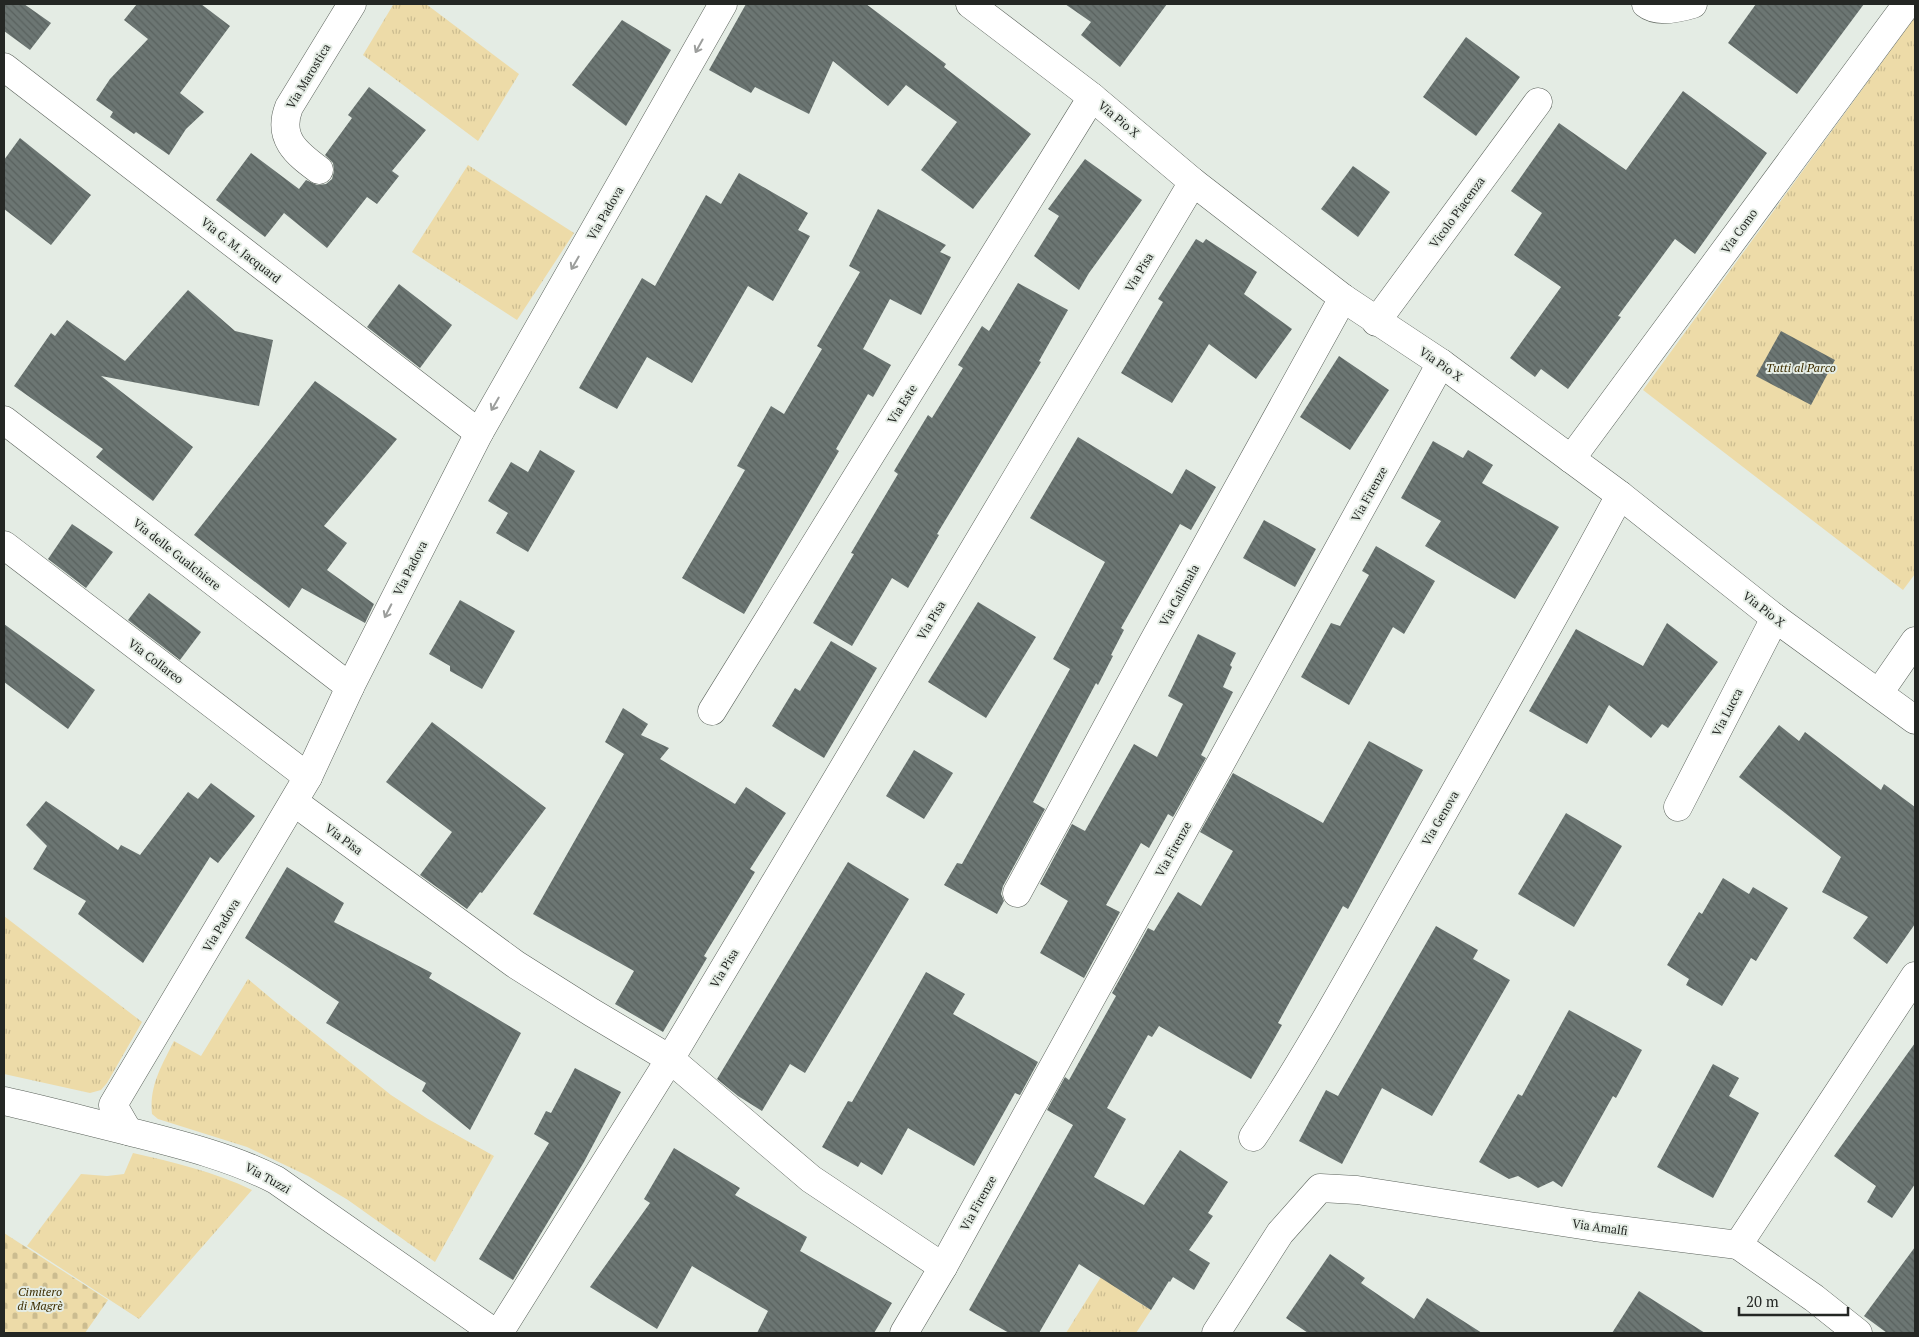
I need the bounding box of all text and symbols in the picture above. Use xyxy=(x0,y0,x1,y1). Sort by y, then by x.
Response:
one-way arrow xyxy=(694,39,704,53)
street label: Via Marostica xyxy=(283,41,333,111)
street label: Via Pio X xyxy=(1095,97,1143,141)
street label: Vicolo Piacenza xyxy=(1426,173,1488,251)
street label: Via Padova xyxy=(584,184,626,242)
street label: Via Como xyxy=(1718,205,1761,256)
street label: Via G. M. Jacquard xyxy=(198,214,284,286)
street label: Via Pisa xyxy=(1122,250,1156,294)
one-way arrow xyxy=(570,256,580,270)
street label: Via Pio X xyxy=(1417,344,1465,384)
park label: Tutti al Parco xyxy=(1766,360,1836,375)
street label: Via Este xyxy=(884,382,920,426)
one-way arrow xyxy=(489,397,499,411)
street label: Via Firenze xyxy=(1348,464,1390,524)
street label: Via delle Gualchiere xyxy=(130,515,224,593)
street label: Via Padova xyxy=(390,538,430,598)
street label: Via Calimala xyxy=(1156,562,1202,628)
street label: Via Pio X xyxy=(1740,588,1788,630)
street label: Via Pisa xyxy=(914,598,948,642)
one-way arrow xyxy=(383,603,393,618)
street label: Via Collareo xyxy=(125,635,187,687)
street label: Via Lucca xyxy=(1709,686,1745,738)
street label: Via Genova xyxy=(1418,788,1462,848)
street label: Via Firenze xyxy=(1152,819,1194,879)
street label: Via Pisa xyxy=(322,820,366,858)
street label: Via Padova xyxy=(199,896,243,954)
street label: Via Pisa xyxy=(707,946,741,990)
street label: Via Tuzzi xyxy=(243,1159,294,1197)
street label: Via Firenze xyxy=(957,1173,999,1233)
street label: Via Amalfi xyxy=(1571,1216,1629,1238)
park label: Cimitero di Magrè xyxy=(17,1284,63,1313)
scale bar xyxy=(1739,1284,1848,1316)
text: 20 m xyxy=(1746,1291,1779,1311)

